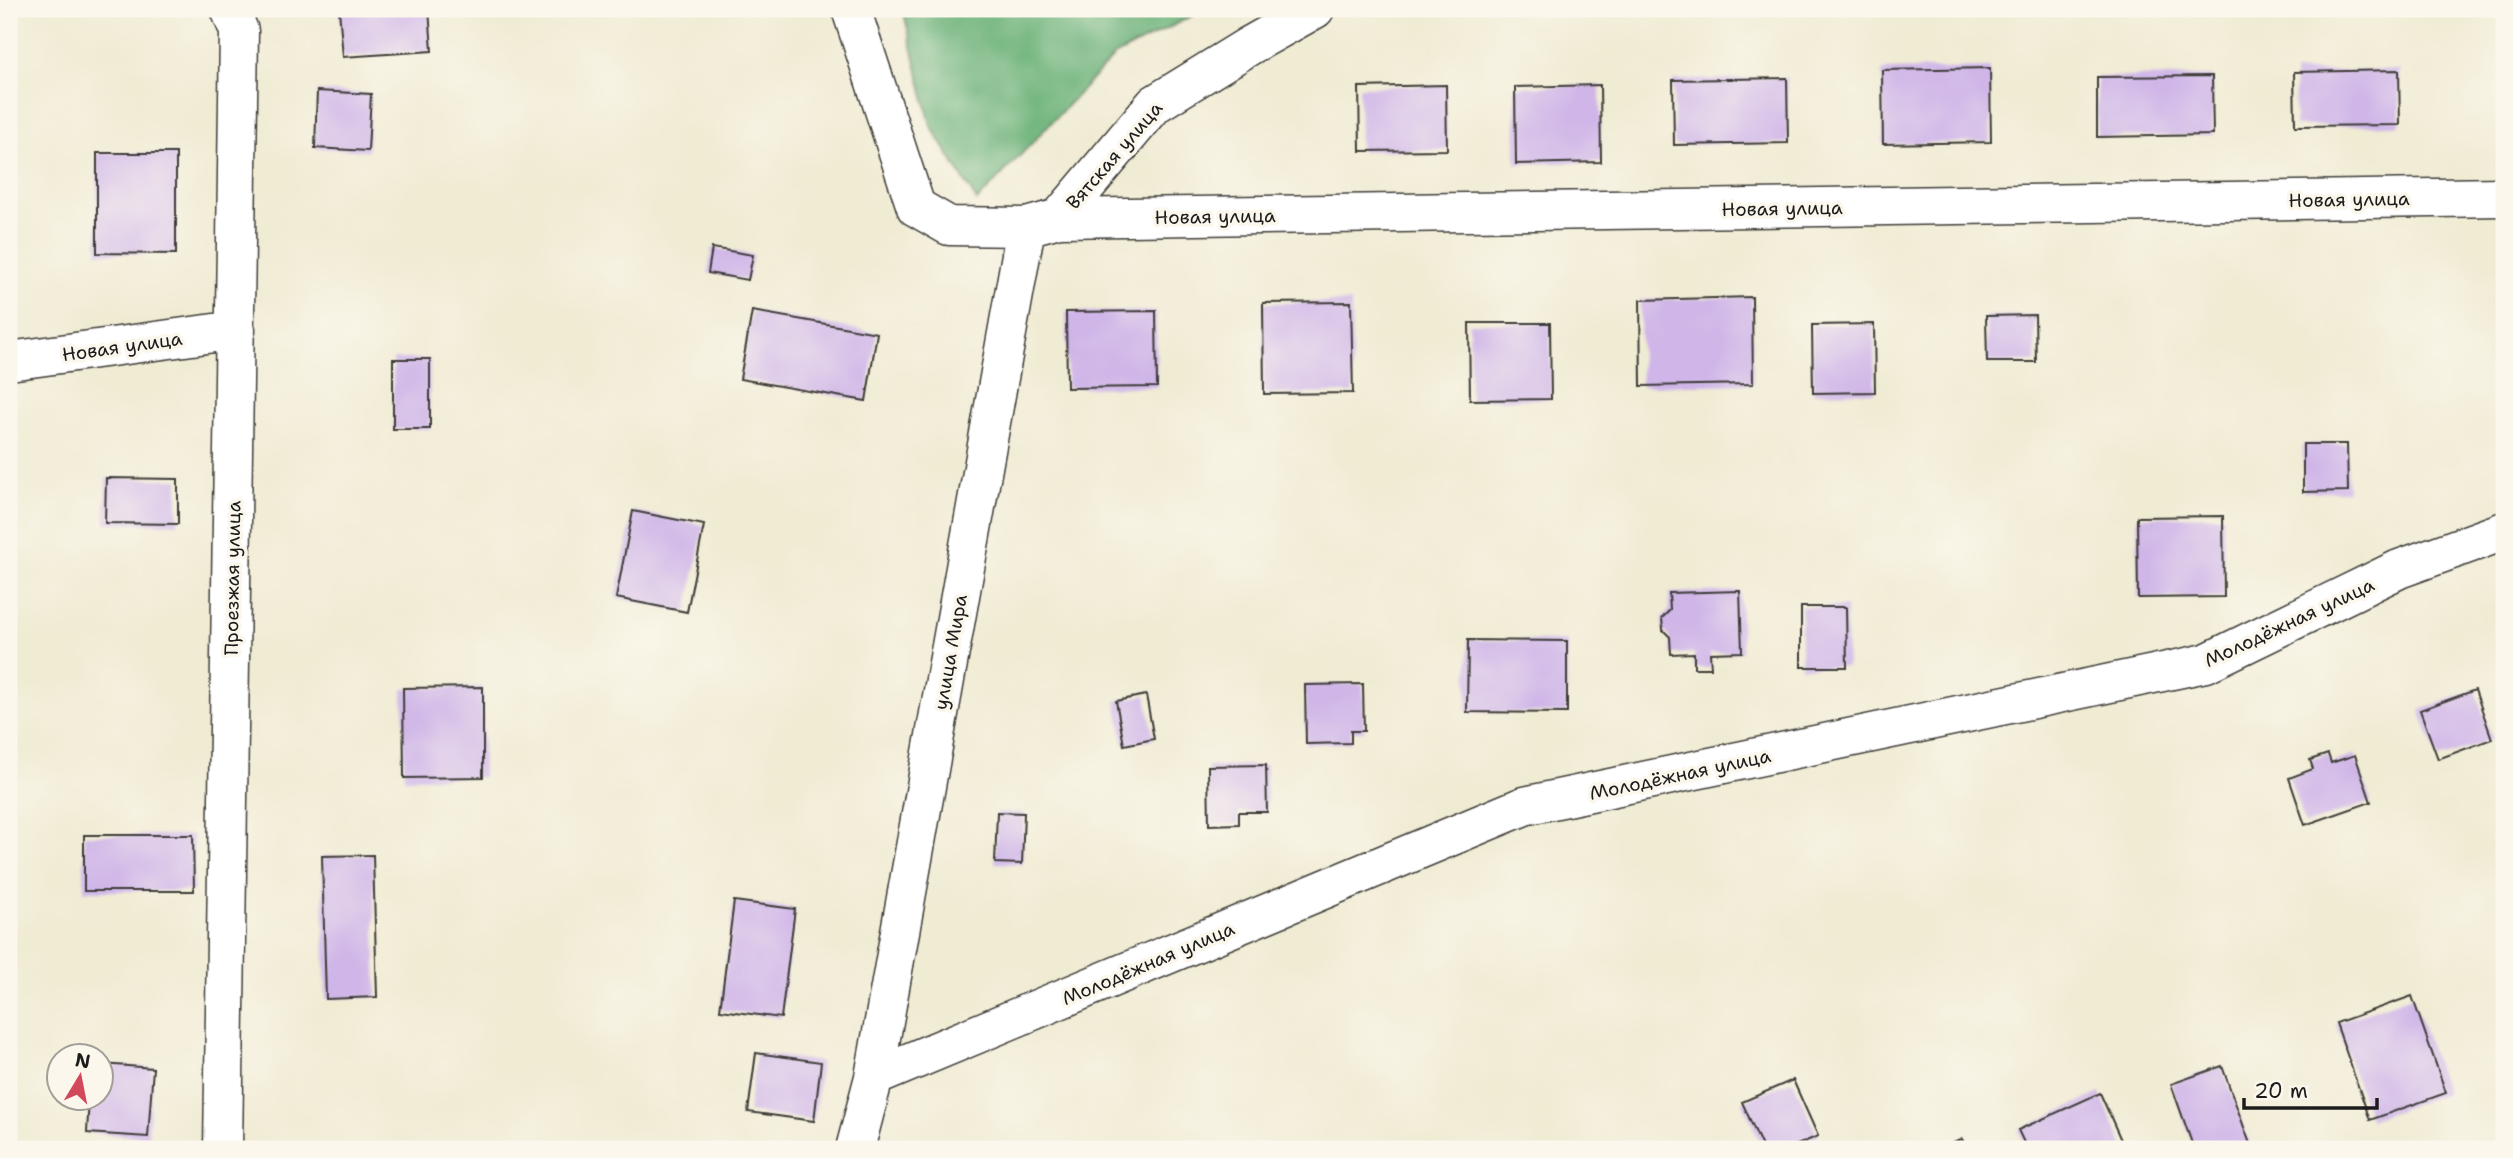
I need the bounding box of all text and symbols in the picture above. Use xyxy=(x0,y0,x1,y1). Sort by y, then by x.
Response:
street label: Вятская улица xyxy=(1061,96,1168,215)
street label: Новая улица xyxy=(2288,186,2410,213)
street label: Новая улица xyxy=(1721,195,1843,222)
street label: Новая улица xyxy=(1154,203,1276,230)
street label: Новая улица xyxy=(60,326,184,367)
street label: Проезжая улица xyxy=(219,500,246,656)
street label: Молодёжная улица xyxy=(2200,572,2378,673)
street label: улица Мира xyxy=(928,592,973,712)
street label: Молодёжная улица xyxy=(1587,743,1773,806)
street label: Молодёжная улица xyxy=(1058,916,1238,1011)
north arrow xyxy=(46,1042,116,1112)
text: N xyxy=(73,1047,92,1074)
scale bar xyxy=(2244,1067,2376,1111)
text: 20 m xyxy=(2254,1077,2308,1105)

